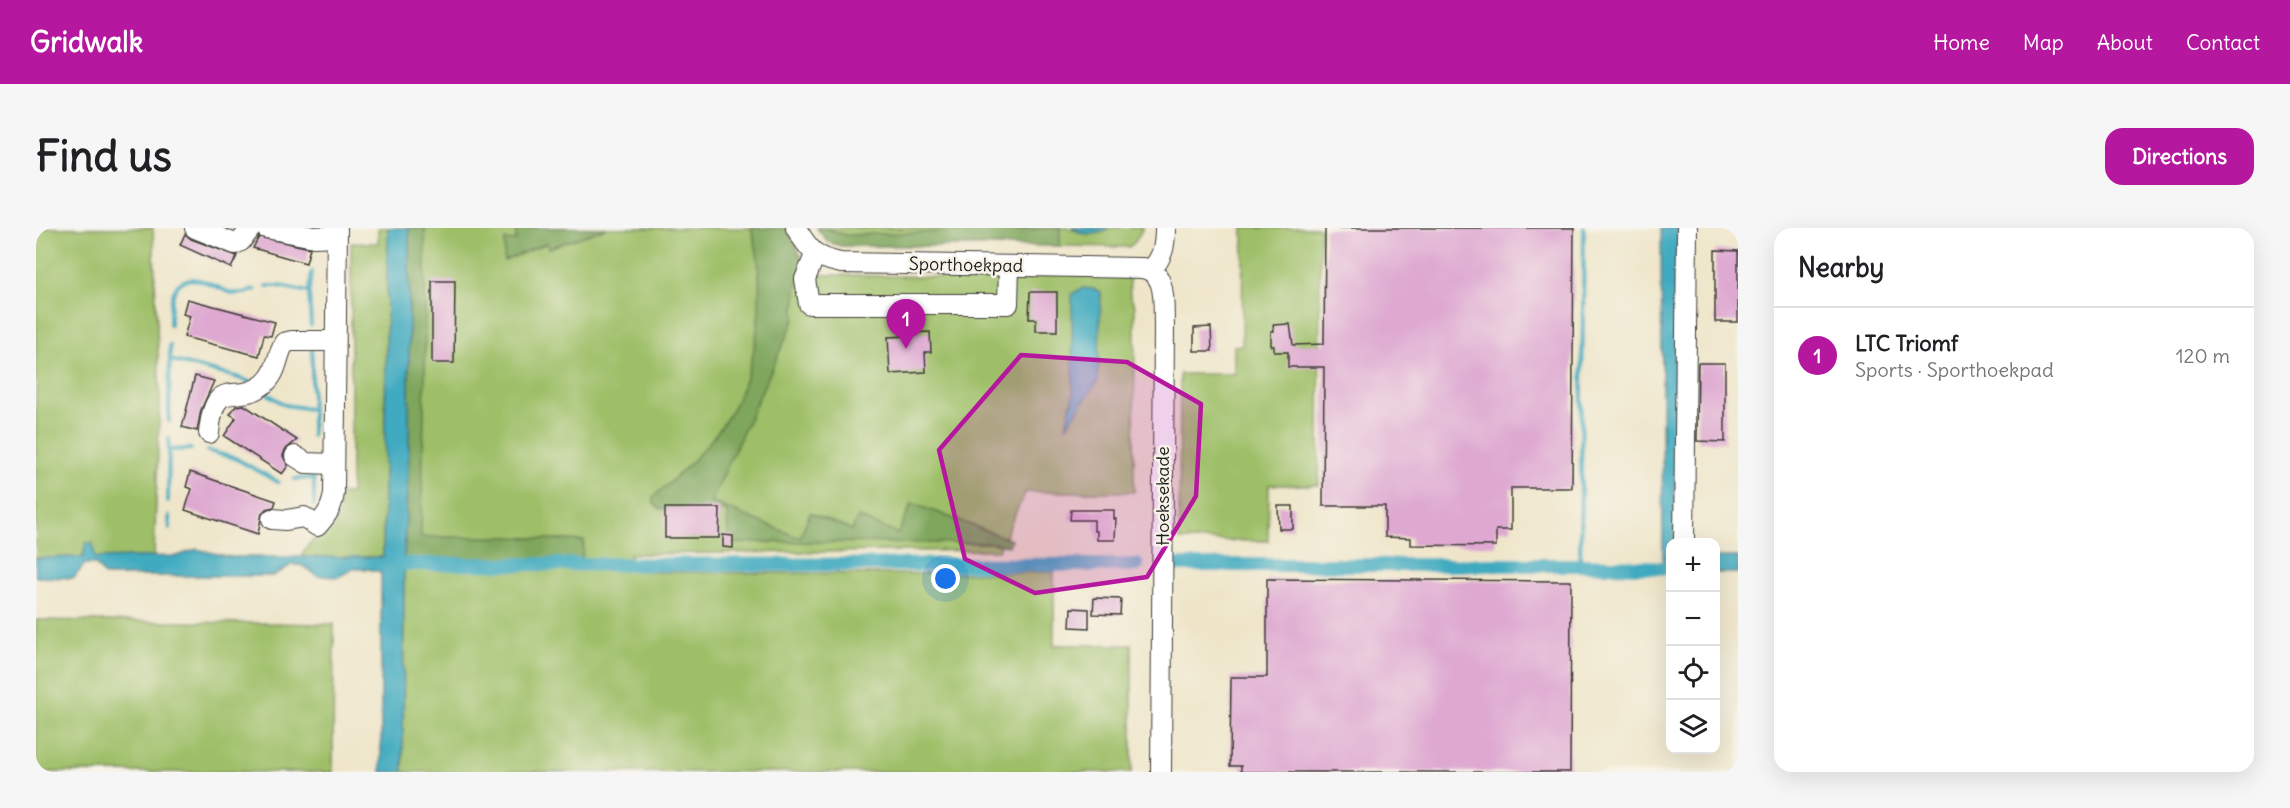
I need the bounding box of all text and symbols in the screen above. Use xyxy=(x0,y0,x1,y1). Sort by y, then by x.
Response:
text: Gridwalk xyxy=(30,24,143,60)
text: Home xyxy=(1933,29,1990,56)
text: Map xyxy=(2023,29,2064,56)
text: About xyxy=(2097,29,2153,56)
text: Contact xyxy=(2186,29,2260,56)
button: Directions xyxy=(2105,128,2254,185)
text: Find us xyxy=(36,130,172,182)
text: Nearby xyxy=(1798,251,1884,284)
street label: Sporthoekpad xyxy=(909,252,1024,277)
pin: 1 xyxy=(886,300,926,349)
text: LTC Triomf xyxy=(1855,329,1958,357)
text: 1 xyxy=(1814,343,1821,368)
text: 120 m xyxy=(2176,343,2230,368)
text: Sports · Sporthoekpad xyxy=(1855,357,2054,382)
street label: Hoeksekade xyxy=(1151,446,1174,546)
map controls xyxy=(1666,538,1720,754)
button: + xyxy=(1666,538,1720,592)
your location xyxy=(931,564,960,593)
button: − xyxy=(1666,592,1720,646)
button: locate xyxy=(1666,646,1720,700)
button: layers xyxy=(1666,700,1720,754)

